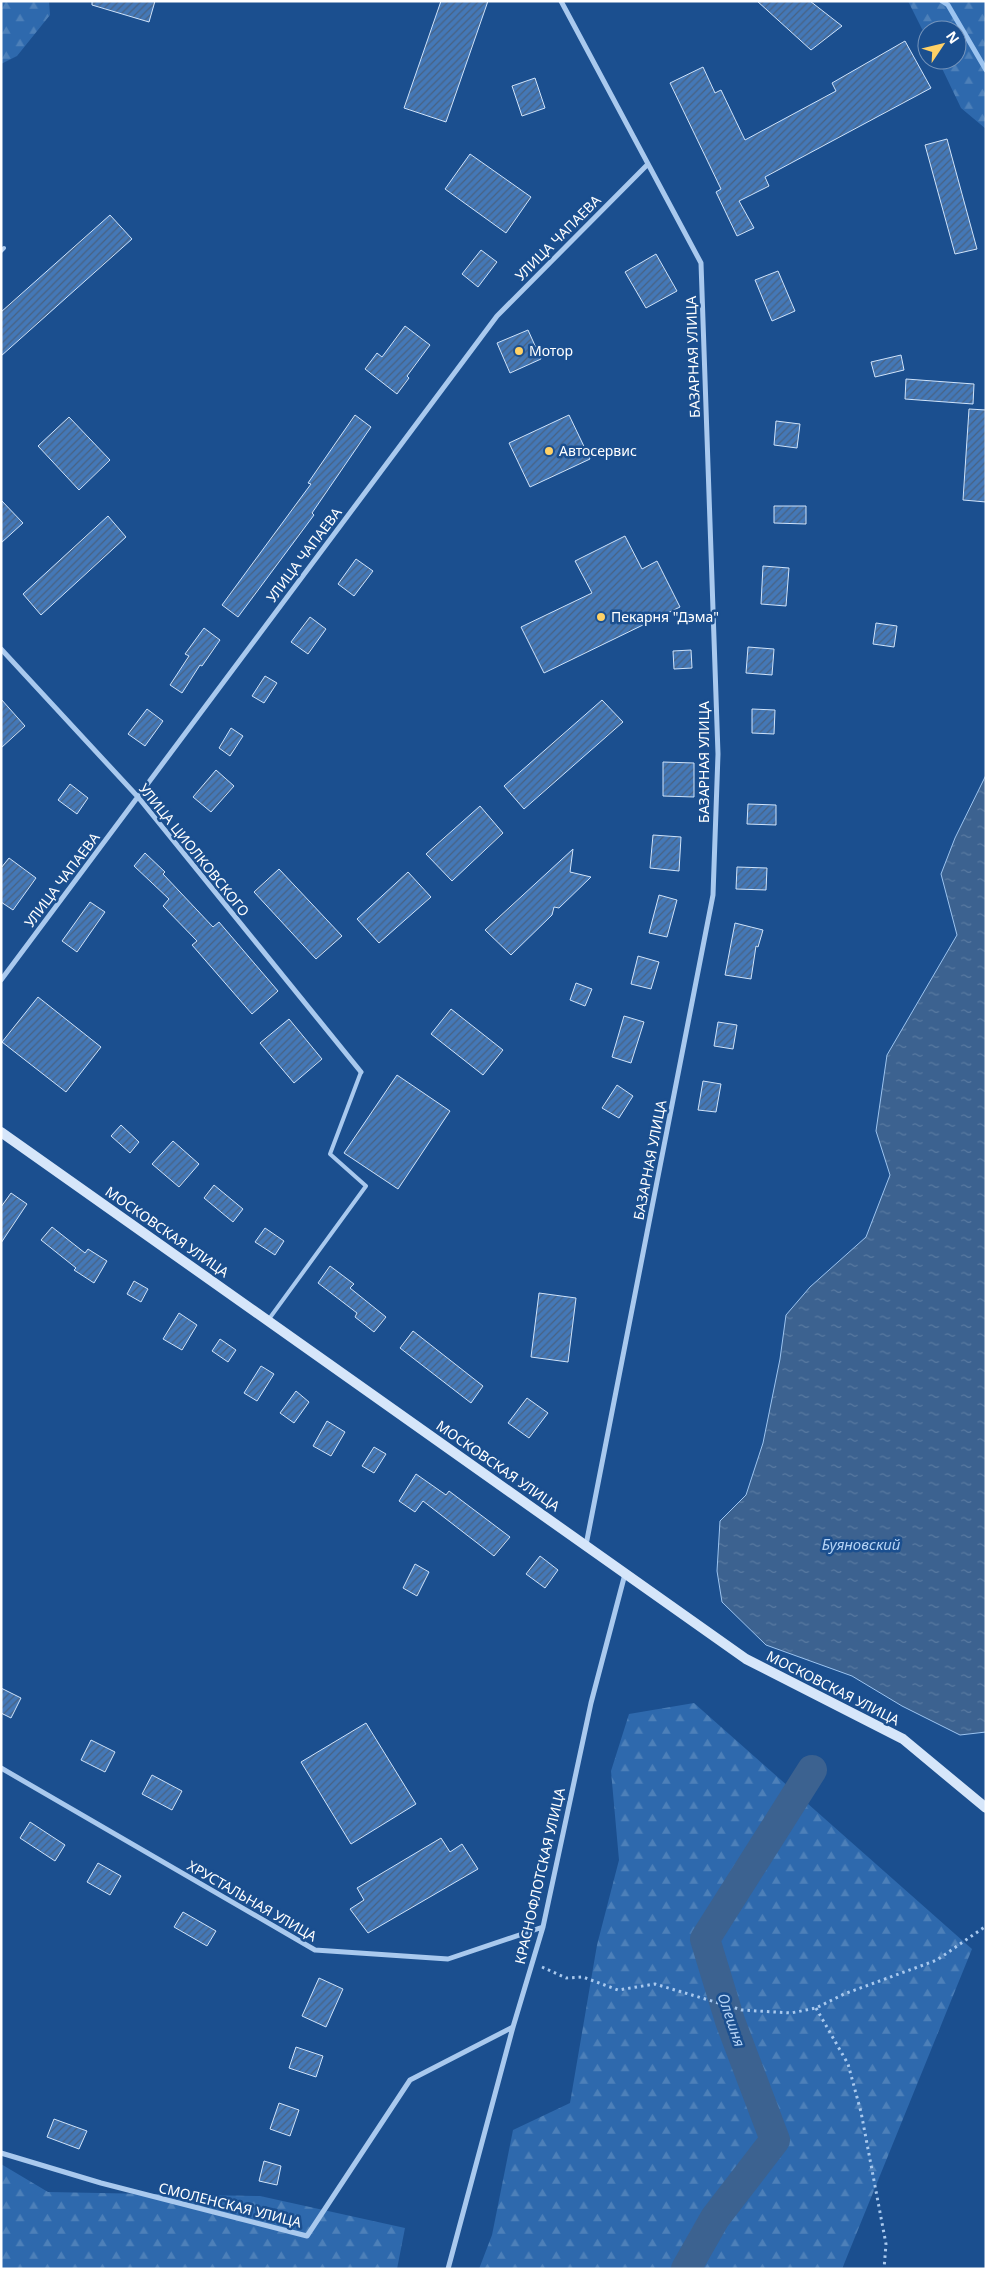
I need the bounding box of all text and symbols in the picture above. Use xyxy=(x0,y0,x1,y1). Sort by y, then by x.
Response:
north arrow xyxy=(917,20,967,70)
text: N xyxy=(942,27,964,47)
street label: УЛИЦА ЧАПАЕВА xyxy=(511,191,605,285)
street label: БАЗАРНАЯ УЛИЦА xyxy=(681,296,704,418)
place label: Мотор xyxy=(529,341,573,360)
marker: Мотор xyxy=(513,345,525,357)
place label: Автосервис xyxy=(559,441,637,460)
marker: Автосервис xyxy=(543,445,555,457)
street label: УЛИЦА ЧАПАЕВА xyxy=(262,503,346,606)
place label: Пекарня "Дэма" xyxy=(611,607,719,626)
marker: Пекарня "Дэма" xyxy=(595,611,607,623)
street label: БАЗАРНАЯ УЛИЦА xyxy=(694,701,713,823)
street label: УЛИЦА ЦИОЛКОВСКОГО xyxy=(135,779,254,920)
street label: УЛИЦА ЧАПАЕВА xyxy=(20,828,104,931)
street label: БАЗАРНАЯ УЛИЦА xyxy=(629,1098,670,1222)
street label: МОСКОВСКАЯ УЛИЦА xyxy=(102,1182,233,1281)
street label: МОСКОВСКАЯ УЛИЦА xyxy=(433,1416,564,1515)
water label: Буяновский xyxy=(822,1534,901,1554)
street label: МОСКОВСКАЯ УЛИЦА xyxy=(764,1646,903,1729)
street label: КРАСНОФЛОТСКАЯ УЛИЦА xyxy=(510,1786,569,1966)
street label: ХРУСТАЛЬНАЯ УЛИЦА xyxy=(184,1856,320,1945)
water label: Олешня xyxy=(713,1990,751,2050)
street label: СМОЛЕНСКАЯ УЛИЦА xyxy=(157,2178,303,2231)

